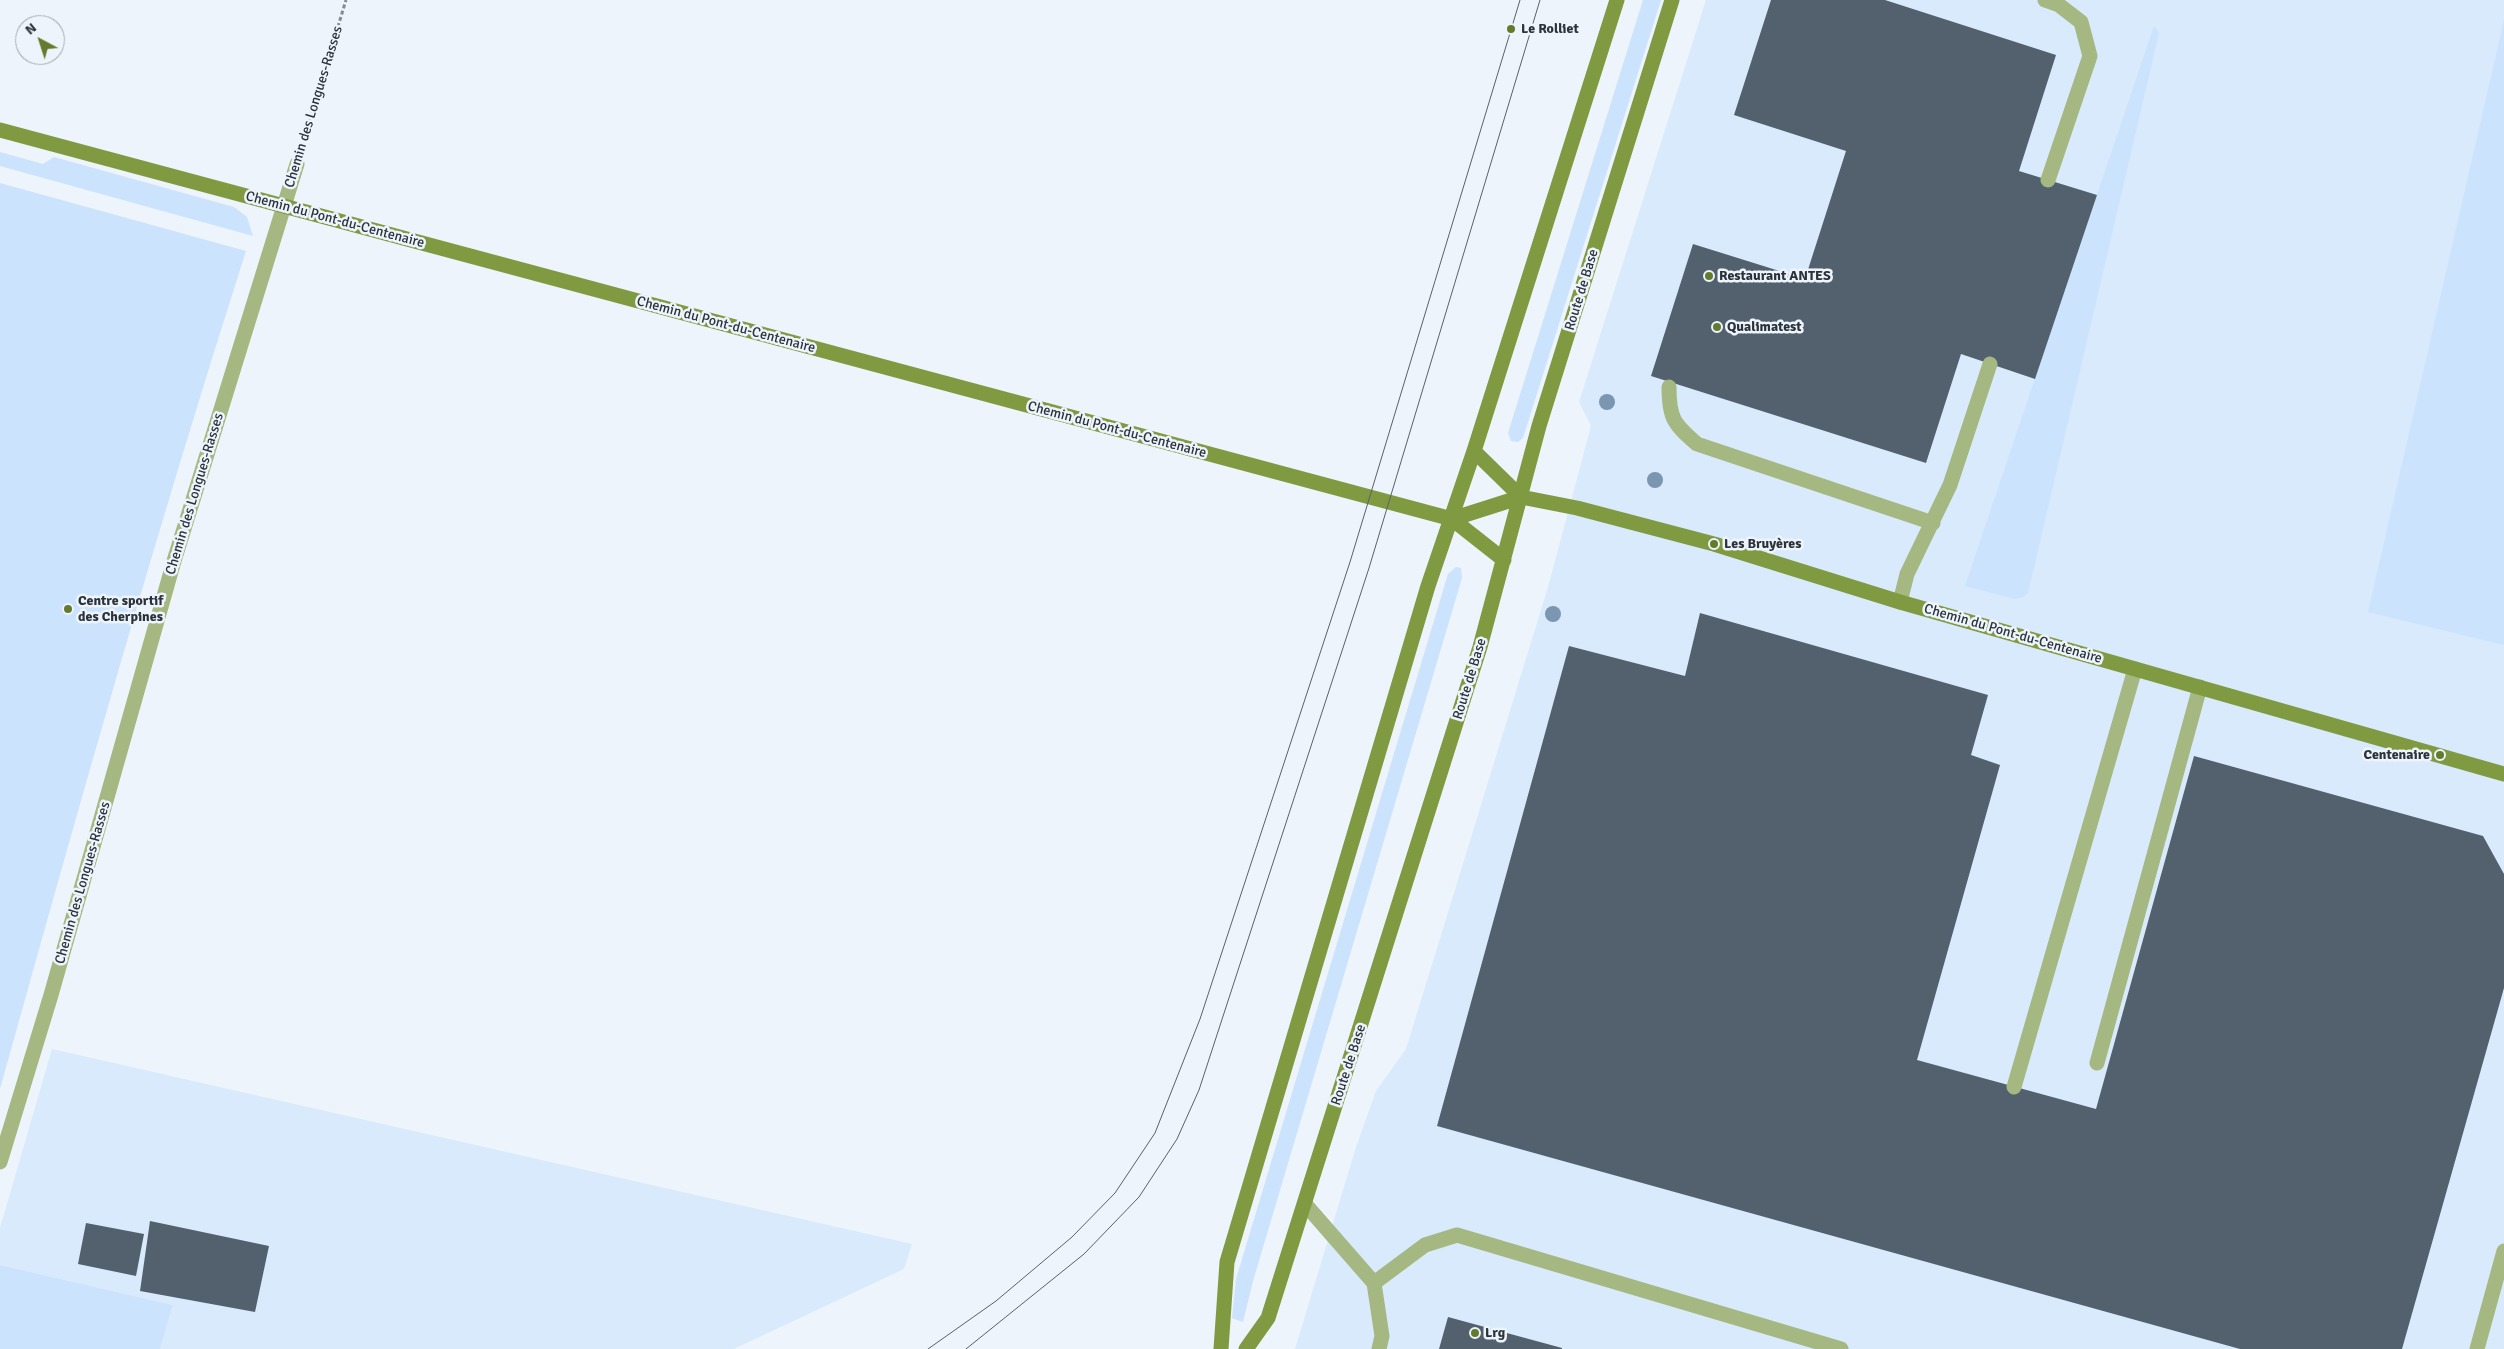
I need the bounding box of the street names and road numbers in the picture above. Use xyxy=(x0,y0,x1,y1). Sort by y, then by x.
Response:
street label: Chemin des Longues-Rasses xyxy=(281,24,347,190)
street label: Chemin du Pont-du-Centenaire xyxy=(244,188,426,252)
street label: Route de Base xyxy=(1562,247,1602,333)
street label: Chemin du Pont-du-Centenaire xyxy=(635,293,817,357)
street label: Chemin du Pont-du-Centenaire xyxy=(1026,398,1208,462)
street label: Chemin des Longues-Rasses xyxy=(162,411,228,577)
street label: Chemin du Pont-du-Centenaire xyxy=(1922,601,2104,667)
street label: Route de Base xyxy=(1450,636,1490,722)
street label: Chemin des Longues-Rasses xyxy=(52,800,114,966)
street label: Route de Base xyxy=(1328,1022,1370,1108)

